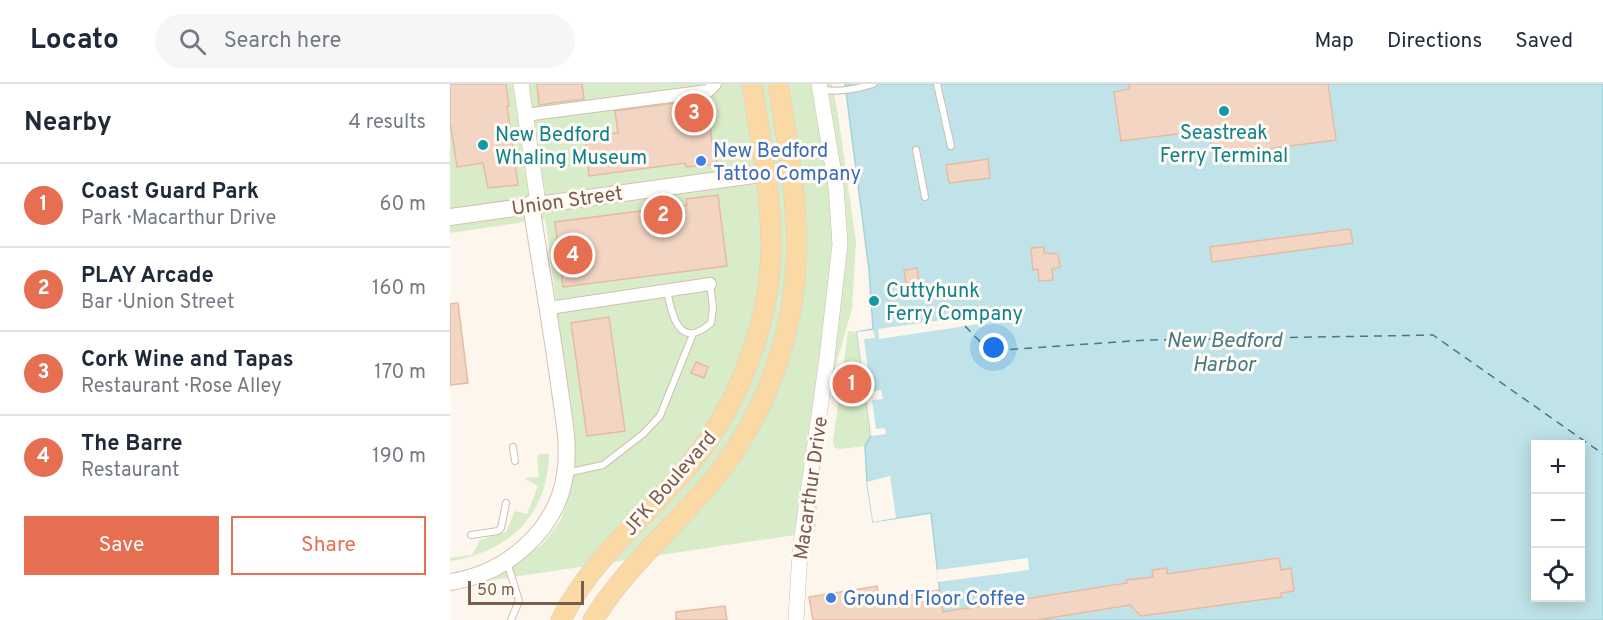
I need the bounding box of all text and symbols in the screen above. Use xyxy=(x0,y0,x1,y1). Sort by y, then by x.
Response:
search box xyxy=(155,14,575,68)
text: Locato xyxy=(30,23,119,59)
icon: search xyxy=(176,25,209,58)
text: Search here xyxy=(224,28,341,55)
text: Map xyxy=(1314,28,1354,55)
text: Directions xyxy=(1387,28,1482,55)
text: Saved xyxy=(1515,28,1573,55)
pin: 3 xyxy=(674,90,714,135)
marker: Seastreak Ferry Terminal xyxy=(1217,104,1231,118)
text: Nearby xyxy=(24,107,112,140)
text: 4 results xyxy=(349,110,426,136)
place label: Seastreak Ferry Terminal xyxy=(1160,121,1288,170)
place label: New Bedford Whaling Museum xyxy=(495,123,647,172)
marker: New Bedford Whaling Museum xyxy=(476,138,490,152)
place label: New Bedford Tattoo Company xyxy=(713,139,861,188)
marker: New Bedford Tattoo Company xyxy=(694,154,708,168)
text: Coast Guard Park xyxy=(81,179,259,206)
street label: Union Street xyxy=(510,181,625,223)
text: 1 xyxy=(40,192,48,218)
text: 60 m xyxy=(380,192,426,218)
pin: 2 xyxy=(644,192,682,238)
text: Park · Macarthur Drive xyxy=(81,206,276,232)
pin: 4 xyxy=(554,232,592,278)
text: PLAY Arcade xyxy=(81,263,214,290)
text: 2 xyxy=(37,276,50,302)
text: 160 m xyxy=(372,276,426,302)
place label: Cuttyhunk Ferry Company xyxy=(886,279,1023,328)
text: Bar · Union Street xyxy=(81,290,234,316)
marker: Cuttyhunk Ferry Company xyxy=(867,294,881,308)
water label: New Bedford Harbor xyxy=(1166,328,1283,379)
your location xyxy=(979,333,1008,362)
text: Cork Wine and Tapas xyxy=(81,347,294,374)
text: 3 xyxy=(38,360,50,386)
text: 170 m xyxy=(374,360,426,386)
pin: 1 xyxy=(832,362,872,406)
text: Restaurant · Rose Alley xyxy=(81,374,282,400)
street label: Macarthur Drive xyxy=(789,415,835,562)
street label: JFK Boulevard xyxy=(618,427,723,542)
text: The Barre xyxy=(81,431,183,458)
map controls xyxy=(1531,440,1585,602)
button: + xyxy=(1531,440,1585,494)
text: 4 xyxy=(37,444,50,470)
text: 190 m xyxy=(372,444,426,470)
text: Restaurant xyxy=(81,458,180,484)
button: − xyxy=(1531,494,1585,548)
button: Save xyxy=(24,516,219,575)
button: Share xyxy=(231,516,426,575)
button: locate xyxy=(1531,548,1585,602)
scale bar xyxy=(468,578,584,606)
text: 50 m xyxy=(477,581,515,601)
place label: Ground Floor Coffee xyxy=(843,587,1025,613)
marker: Ground Floor Coffee xyxy=(824,591,838,605)

